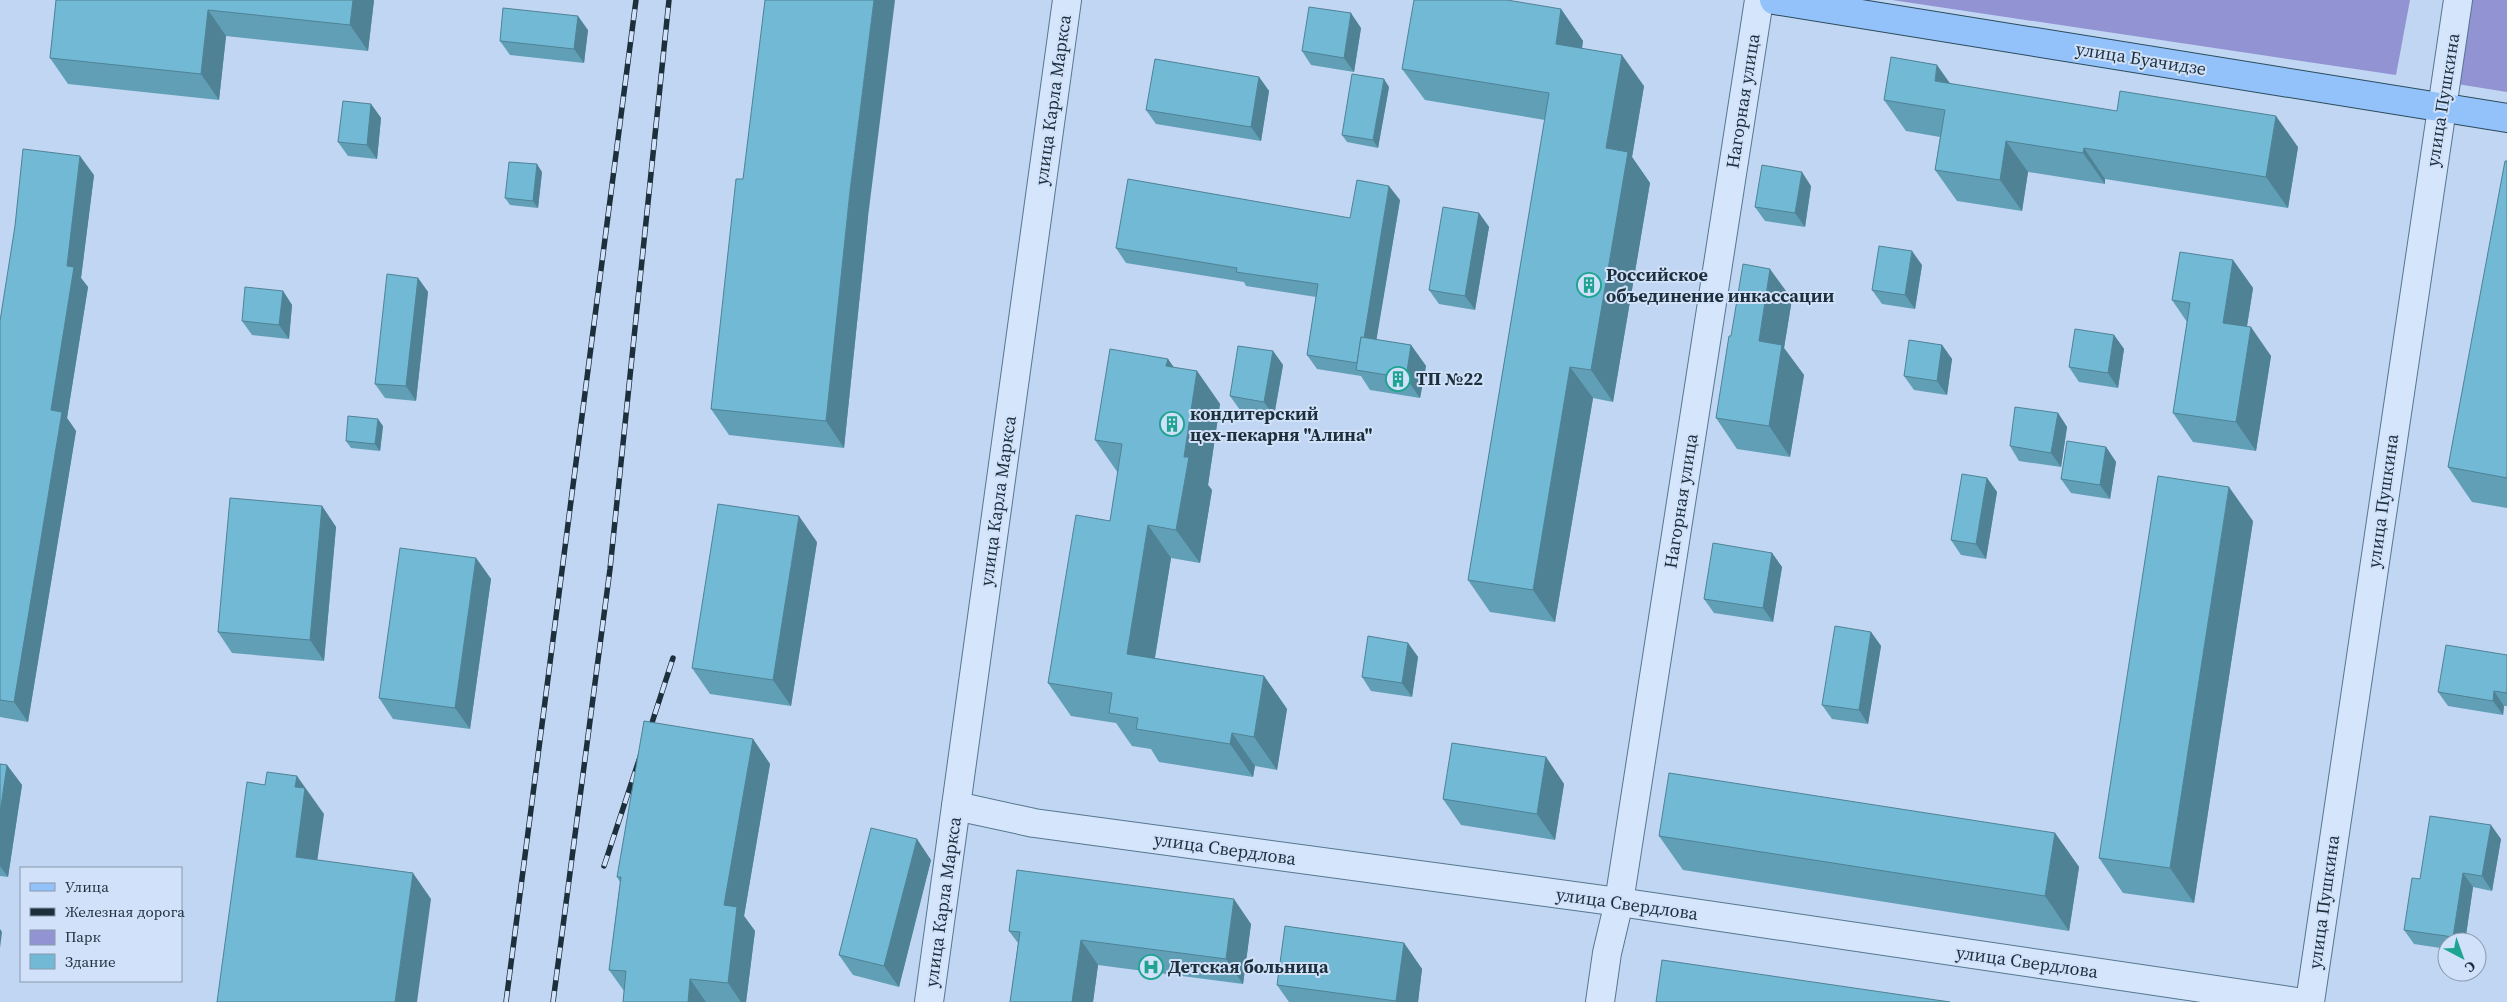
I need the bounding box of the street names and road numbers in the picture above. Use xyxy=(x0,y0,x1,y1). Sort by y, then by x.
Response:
street label: улица Карла Маркса xyxy=(1028,12,1077,187)
street label: улица Пушкина xyxy=(2420,30,2466,169)
street label: Нагорная улица xyxy=(1720,31,1766,170)
street label: улица Буачидзе xyxy=(2074,36,2208,81)
street label: улица Карла Маркса xyxy=(973,413,1022,588)
street label: Нагорная улица xyxy=(1658,431,1704,570)
street label: улица Пушкина xyxy=(2361,432,2404,570)
street label: улица Карла Маркса xyxy=(918,814,967,989)
street label: улица Свердлова xyxy=(1152,826,1299,871)
street label: улица Пушкина xyxy=(2302,833,2345,971)
street label: улица Свердлова xyxy=(1554,881,1701,926)
street label: улица Свердлова xyxy=(1954,939,2101,984)

